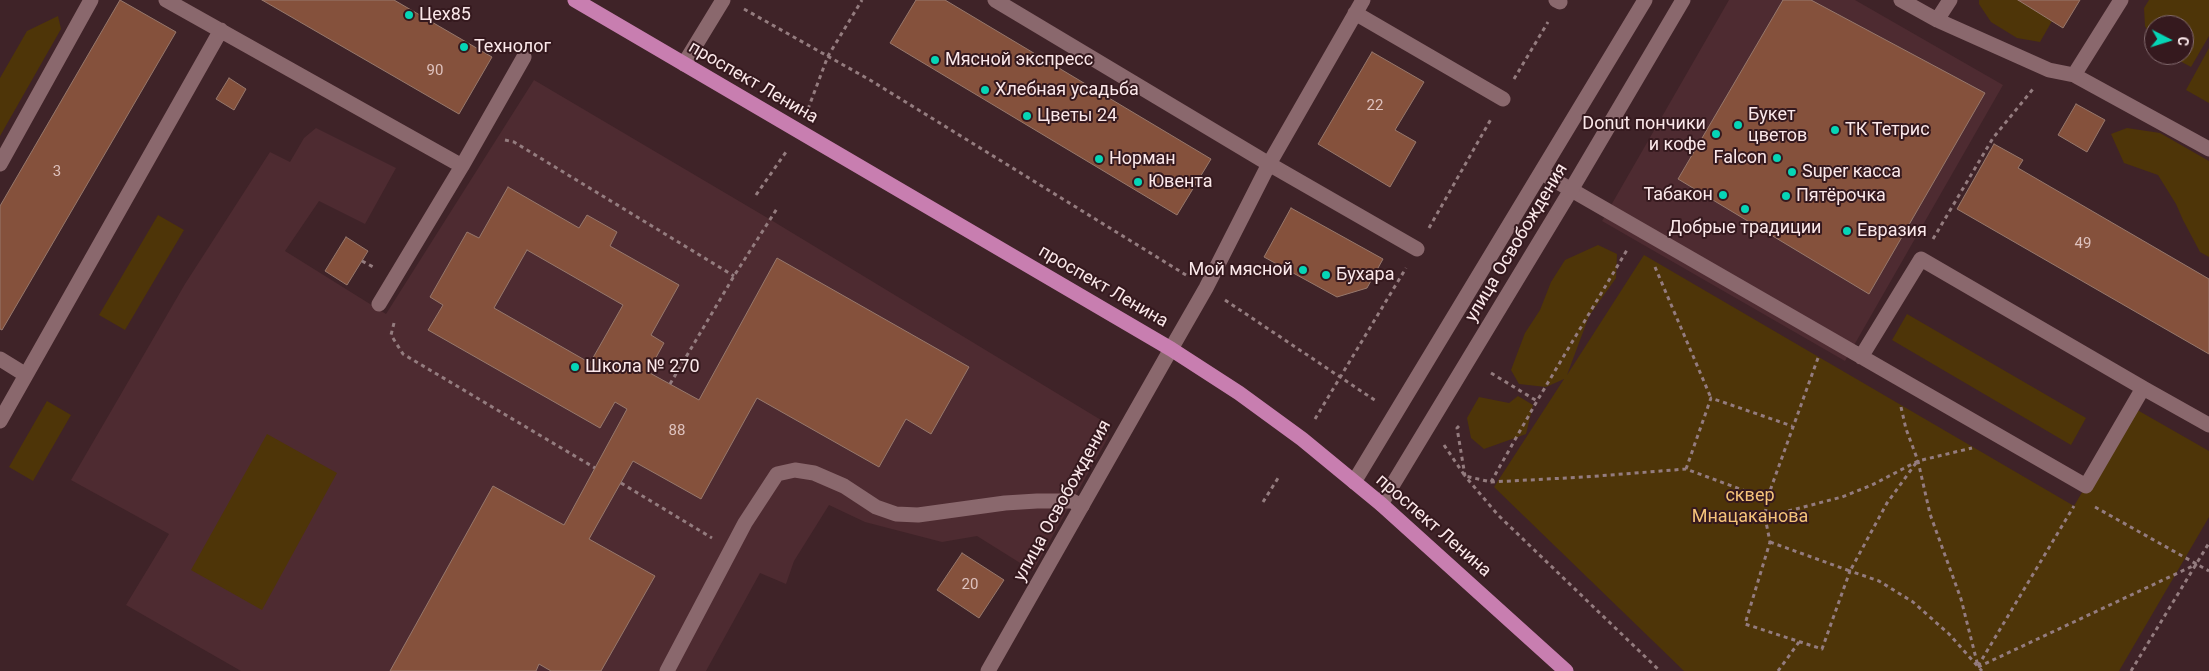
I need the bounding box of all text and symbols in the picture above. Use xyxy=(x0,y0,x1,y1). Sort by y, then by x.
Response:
place label: Цех85 xyxy=(419,4,471,26)
marker: Цех85 xyxy=(403,9,415,21)
north arrow xyxy=(2144,15,2194,65)
place label: Технолог xyxy=(474,36,551,58)
text: С xyxy=(2175,36,2191,46)
street label: проспект Ленина xyxy=(684,37,822,129)
marker: Технолог xyxy=(458,41,470,53)
place label: Мясной экспресс xyxy=(945,49,1093,71)
marker: Мясной экспресс xyxy=(929,54,941,66)
house number: 90 xyxy=(427,62,443,80)
place label: Хлебная усадьба xyxy=(995,79,1139,101)
marker: Хлебная усадьба xyxy=(979,84,991,96)
house number: 22 xyxy=(1367,97,1383,115)
place label: Букет цветов xyxy=(1748,104,1807,146)
place label: Цветы 24 xyxy=(1037,105,1117,127)
marker: Цветы 24 xyxy=(1021,110,1033,122)
place label: Donut пончики и кофе xyxy=(1582,113,1706,156)
marker: Букет цветов xyxy=(1732,119,1744,131)
place label: ТК Тетрис xyxy=(1845,119,1930,141)
marker: ТК Тетрис xyxy=(1829,124,1841,136)
marker: Donut пончики и кофе xyxy=(1710,128,1722,140)
place label: Falcon xyxy=(1714,147,1767,169)
place label: Норман xyxy=(1109,148,1176,170)
marker: Falcon xyxy=(1771,152,1783,164)
marker: Норман xyxy=(1093,153,1105,165)
street label: улица Освобождения xyxy=(1461,160,1573,326)
place label: Super касса xyxy=(1802,161,1901,183)
house number: 3 xyxy=(53,163,61,181)
marker: Super касса xyxy=(1786,166,1798,178)
place label: Ювента xyxy=(1148,171,1213,193)
marker: Ювента xyxy=(1132,176,1144,188)
place label: Табакон xyxy=(1644,184,1713,206)
place label: Пятёрочка xyxy=(1796,185,1886,207)
marker: Табакон xyxy=(1717,189,1729,201)
marker: Пятёрочка xyxy=(1780,190,1792,202)
marker: Добрые традиции xyxy=(1739,203,1751,215)
place label: Добрые традиции xyxy=(1669,217,1821,239)
place label: Евразия xyxy=(1857,220,1927,242)
marker: Евразия xyxy=(1841,225,1853,237)
house number: 49 xyxy=(2075,235,2091,253)
street label: проспект Ленина xyxy=(1034,241,1172,333)
place label: Мой мясной xyxy=(1188,259,1293,281)
marker: Мой мясной xyxy=(1297,264,1309,276)
place label: Бухара xyxy=(1336,264,1394,286)
marker: Бухара xyxy=(1320,269,1332,281)
place label: Школа № 270 xyxy=(585,356,700,378)
marker: Школа № 270 xyxy=(569,361,581,373)
street label: улица Освобождения xyxy=(1010,417,1116,585)
house number: 88 xyxy=(669,422,685,440)
street label: проспект Ленина xyxy=(1371,470,1495,582)
park label: сквер Мнацаканова xyxy=(1692,485,1808,528)
house number: 20 xyxy=(962,576,978,594)

